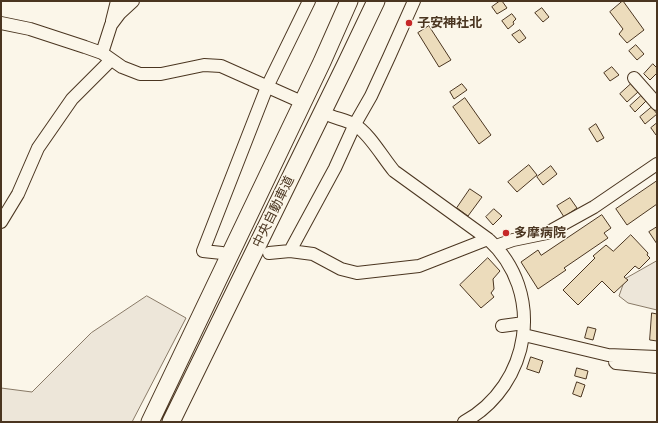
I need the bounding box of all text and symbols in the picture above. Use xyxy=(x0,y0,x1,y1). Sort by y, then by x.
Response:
place label: 子安神社北 xyxy=(417,15,482,31)
marker: 子安神社北 xyxy=(404,18,414,28)
street label: 中央自動車道 xyxy=(250,174,298,250)
place label: 多摩病院 xyxy=(514,225,566,241)
marker: 多摩病院 xyxy=(501,228,511,238)

